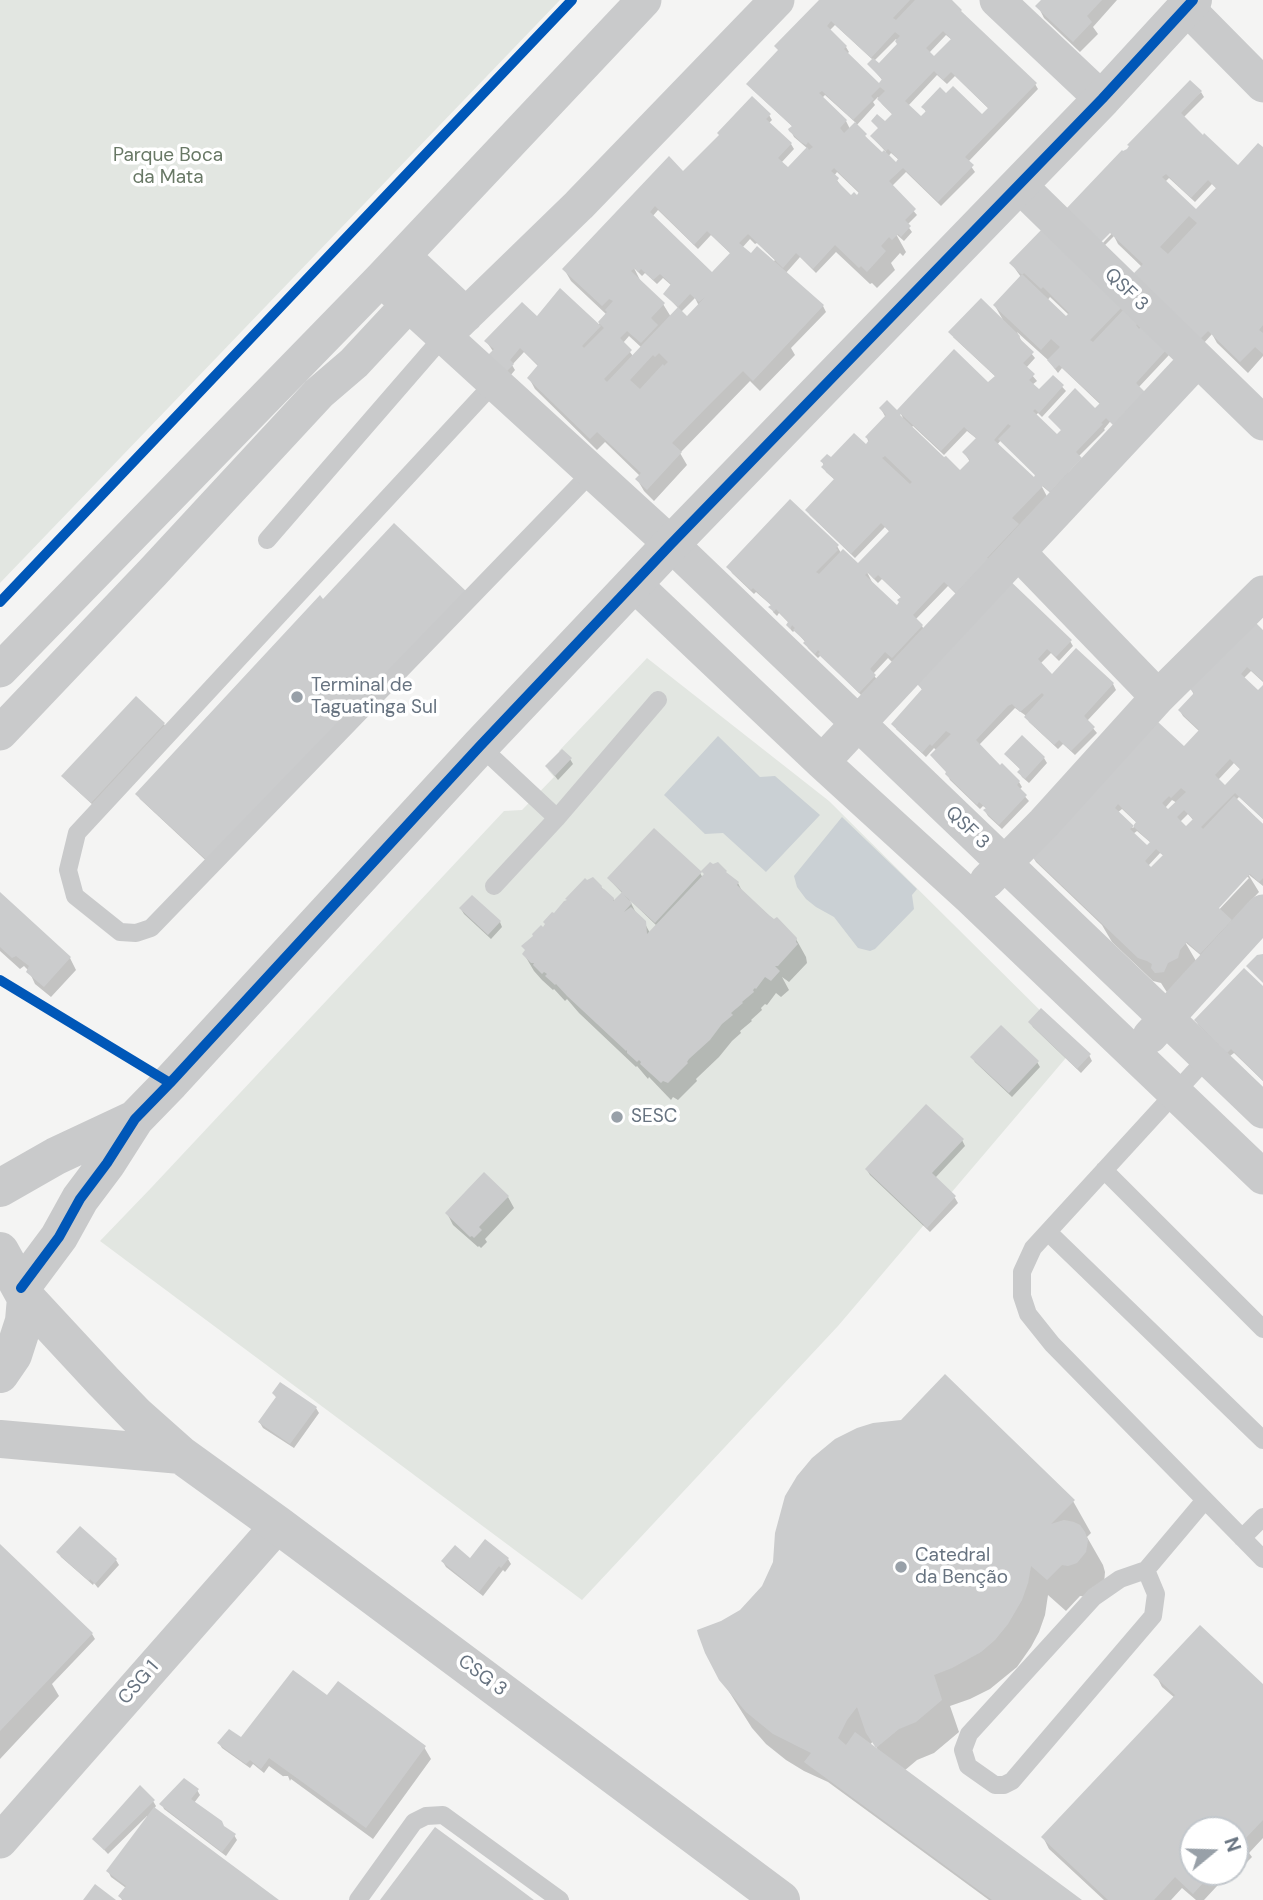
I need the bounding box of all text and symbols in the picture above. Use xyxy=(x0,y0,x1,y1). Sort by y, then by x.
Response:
park label: Parque Boca da Mata xyxy=(113,145,223,189)
street label: QSF 3 xyxy=(1099,264,1153,316)
place label: Terminal de Taguatinga Sul xyxy=(311,675,437,719)
marker: Terminal de Taguatinga Sul xyxy=(289,689,305,705)
street label: QSF 3 xyxy=(940,802,994,854)
place label: SESC xyxy=(631,1106,677,1128)
marker: SESC xyxy=(609,1109,625,1125)
place label: Catedral da Benção xyxy=(915,1545,1008,1589)
marker: Catedral da Benção xyxy=(893,1559,909,1575)
street label: CSG 3 xyxy=(453,1650,511,1702)
street label: CSG 1 xyxy=(114,1657,164,1709)
north arrow xyxy=(1179,1816,1249,1886)
text: N xyxy=(1218,1834,1247,1855)

